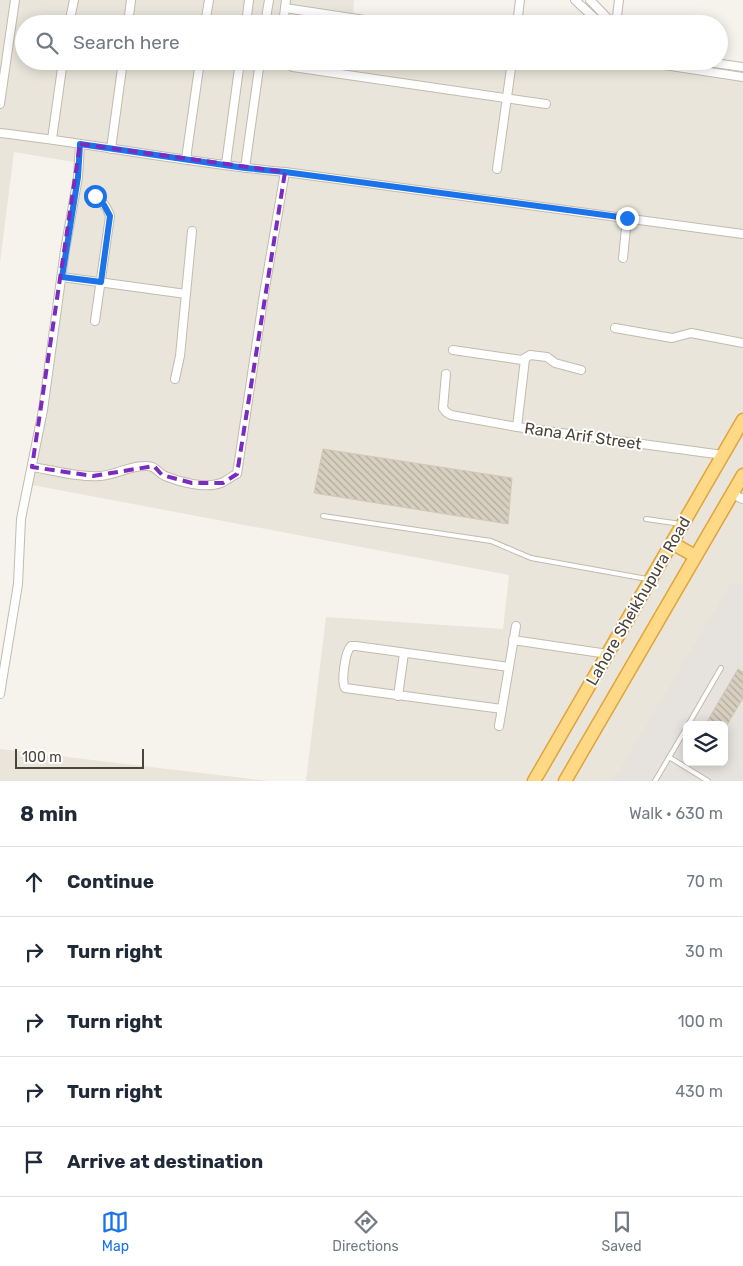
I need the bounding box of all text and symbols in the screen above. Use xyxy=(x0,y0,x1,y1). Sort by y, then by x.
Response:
search box xyxy=(15,15,728,70)
icon: search xyxy=(33,29,61,57)
text: Search here xyxy=(73,31,180,54)
route start xyxy=(84,185,107,208)
route end xyxy=(616,207,639,230)
street label: Rana Arif Street xyxy=(523,418,643,454)
street label: Lahore Sheikhupura Road xyxy=(582,513,694,689)
map controls xyxy=(683,721,728,766)
button: layers xyxy=(683,721,728,766)
scale bar xyxy=(15,746,144,769)
text: 100 m xyxy=(22,749,62,766)
text: 8 min xyxy=(20,801,77,826)
text: Walk · 630 m xyxy=(629,804,723,823)
icon: ahead xyxy=(20,868,48,896)
text: Continue xyxy=(67,870,154,893)
text: 70 m xyxy=(686,872,723,891)
icon: right xyxy=(20,938,48,966)
text: Turn right xyxy=(67,940,162,963)
text: 30 m xyxy=(685,942,723,961)
icon: right xyxy=(20,1008,48,1036)
text: Turn right xyxy=(67,1010,162,1033)
text: 100 m xyxy=(678,1012,723,1031)
icon: right xyxy=(20,1078,48,1106)
text: Turn right xyxy=(67,1080,162,1103)
text: 430 m xyxy=(675,1082,723,1101)
icon: arrive xyxy=(20,1148,48,1176)
text: Arrive at destination xyxy=(67,1150,263,1173)
tab: Map xyxy=(101,1208,129,1255)
tab: Directions xyxy=(332,1208,399,1255)
tab: Saved xyxy=(602,1208,642,1255)

